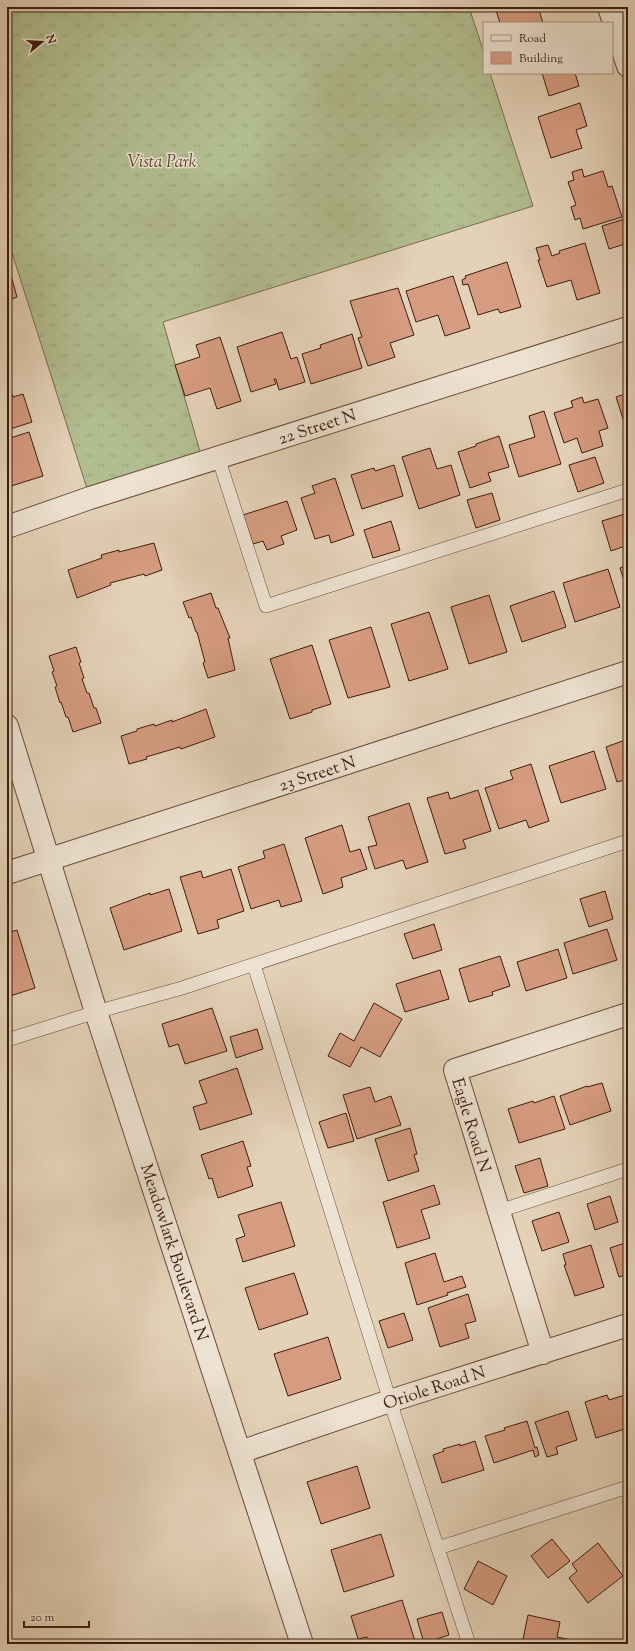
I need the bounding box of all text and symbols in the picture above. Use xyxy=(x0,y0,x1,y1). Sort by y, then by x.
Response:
north arrow xyxy=(22,22,62,62)
legend xyxy=(483,22,613,74)
text: Road xyxy=(519,30,546,48)
text: N xyxy=(41,32,60,46)
text: Building xyxy=(519,50,563,68)
park label: Vista Park xyxy=(128,151,197,175)
street label: 22 Street N xyxy=(276,404,360,452)
street label: 23 Street N xyxy=(276,751,359,799)
street label: Eagle Road N xyxy=(444,1075,496,1176)
street label: Meadowlark Boulevard N xyxy=(133,1161,213,1344)
street label: Oriole Road N xyxy=(380,1361,489,1417)
scale bar xyxy=(24,1603,89,1629)
text: 20 m xyxy=(30,1609,55,1627)

